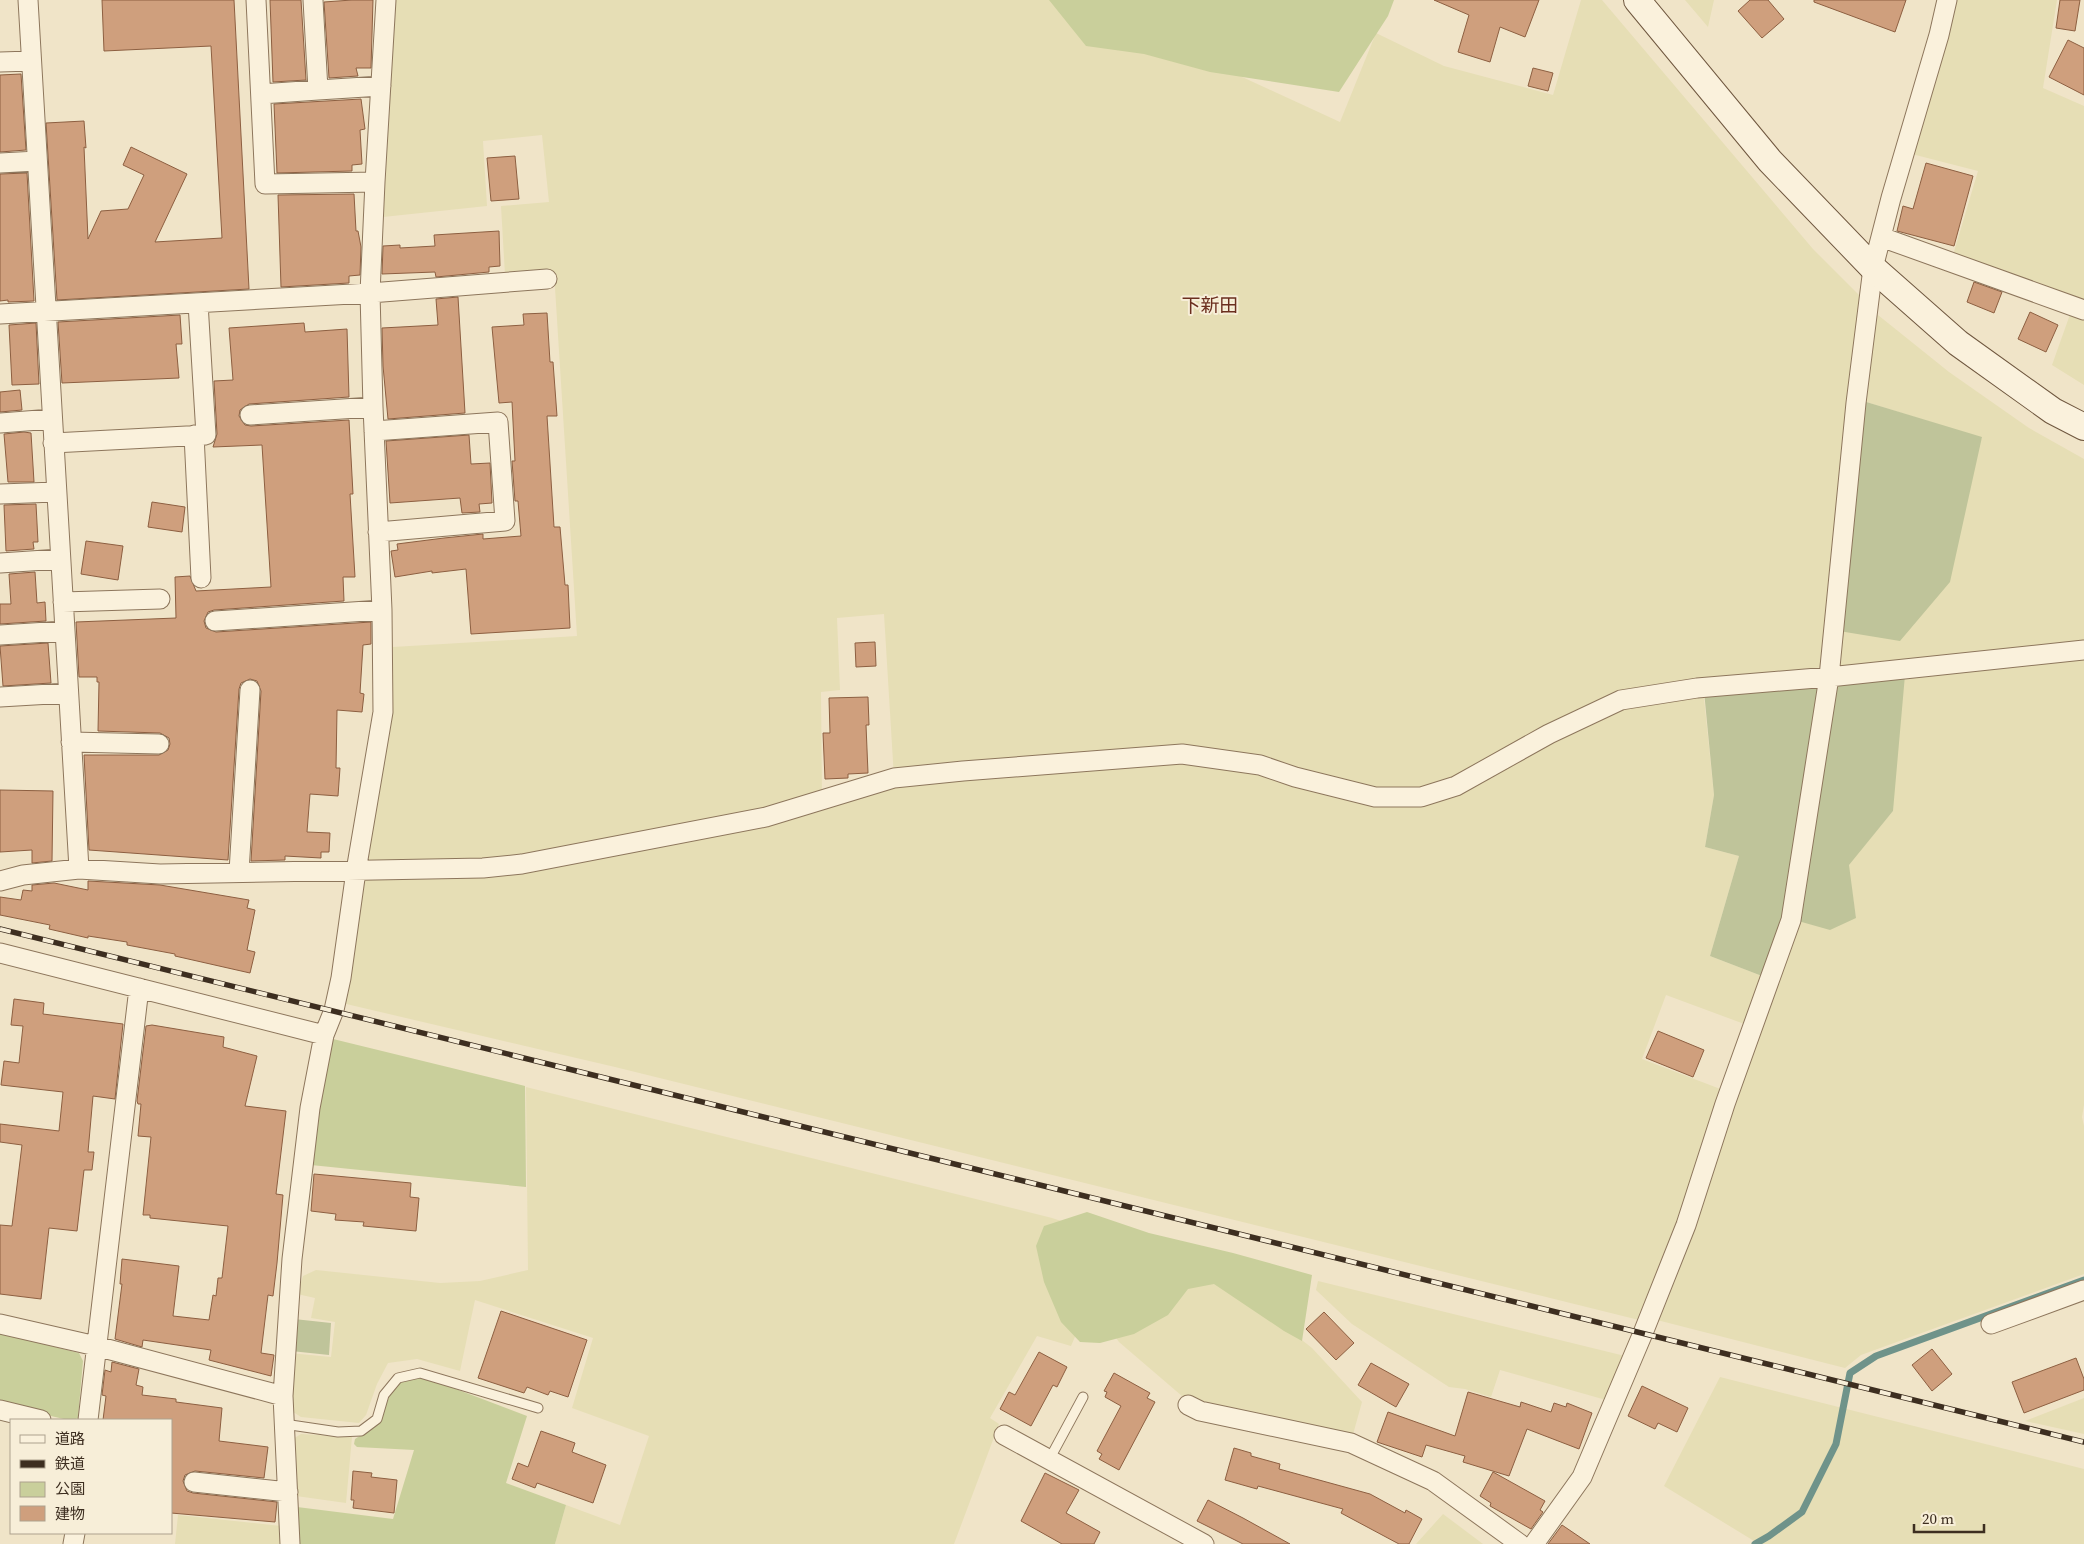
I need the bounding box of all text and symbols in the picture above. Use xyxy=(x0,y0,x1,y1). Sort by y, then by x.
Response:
district label: 下新田 xyxy=(1181,292,1239,318)
legend xyxy=(10,1419,172,1534)
text: 道路 xyxy=(55,1428,85,1449)
text: 鉄道 xyxy=(55,1453,85,1474)
text: 公園 xyxy=(55,1478,85,1499)
scale bar xyxy=(1914,1502,1984,1534)
text: 建物 xyxy=(55,1503,85,1524)
text: 20 m xyxy=(1922,1508,1954,1529)

